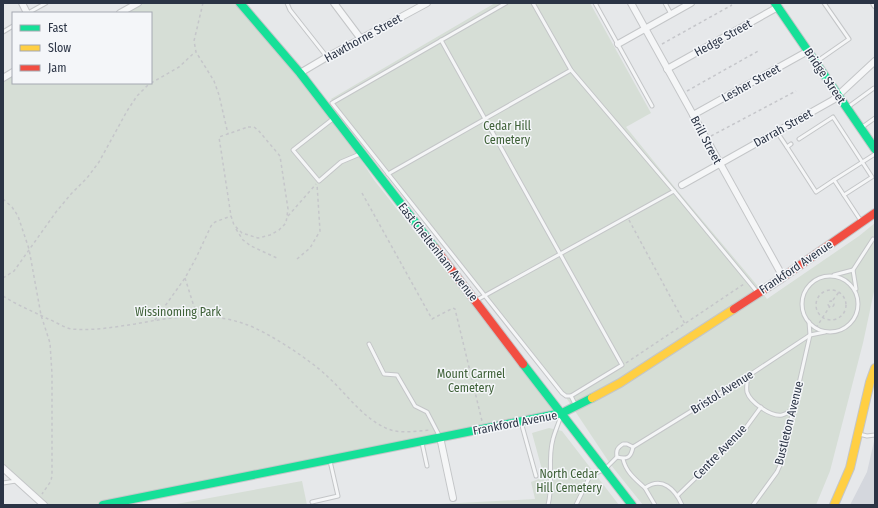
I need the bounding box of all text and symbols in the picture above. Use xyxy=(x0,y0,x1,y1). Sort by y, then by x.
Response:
street label: Hawthorne Street xyxy=(322,11,404,65)
legend xyxy=(12,12,152,84)
street label: Hedge Street xyxy=(692,16,754,59)
text: Fast xyxy=(48,21,67,35)
text: Slow xyxy=(48,41,71,55)
street label: Bridge Street xyxy=(801,46,849,106)
text: Jam xyxy=(48,61,66,75)
street label: Lesher Street xyxy=(719,61,783,105)
street label: Darrah Street xyxy=(751,106,815,150)
street label: Brill Street xyxy=(688,114,725,166)
park label: Cedar Hill Cemetery xyxy=(483,119,531,147)
street label: East Cheltenham Avenue xyxy=(395,200,481,304)
street label: Frankford Avenue xyxy=(757,237,835,297)
park label: Wissinoming Park xyxy=(135,305,221,319)
park label: Mount Carmel Cemetery xyxy=(437,367,505,395)
street label: Bristol Avenue xyxy=(688,367,756,417)
street label: Bustleton Avenue xyxy=(772,379,806,466)
street label: Frankford Avenue xyxy=(472,408,558,438)
street label: Centre Avenue xyxy=(690,422,750,482)
park label: North Cedar Hill Cemetery xyxy=(536,467,602,495)

